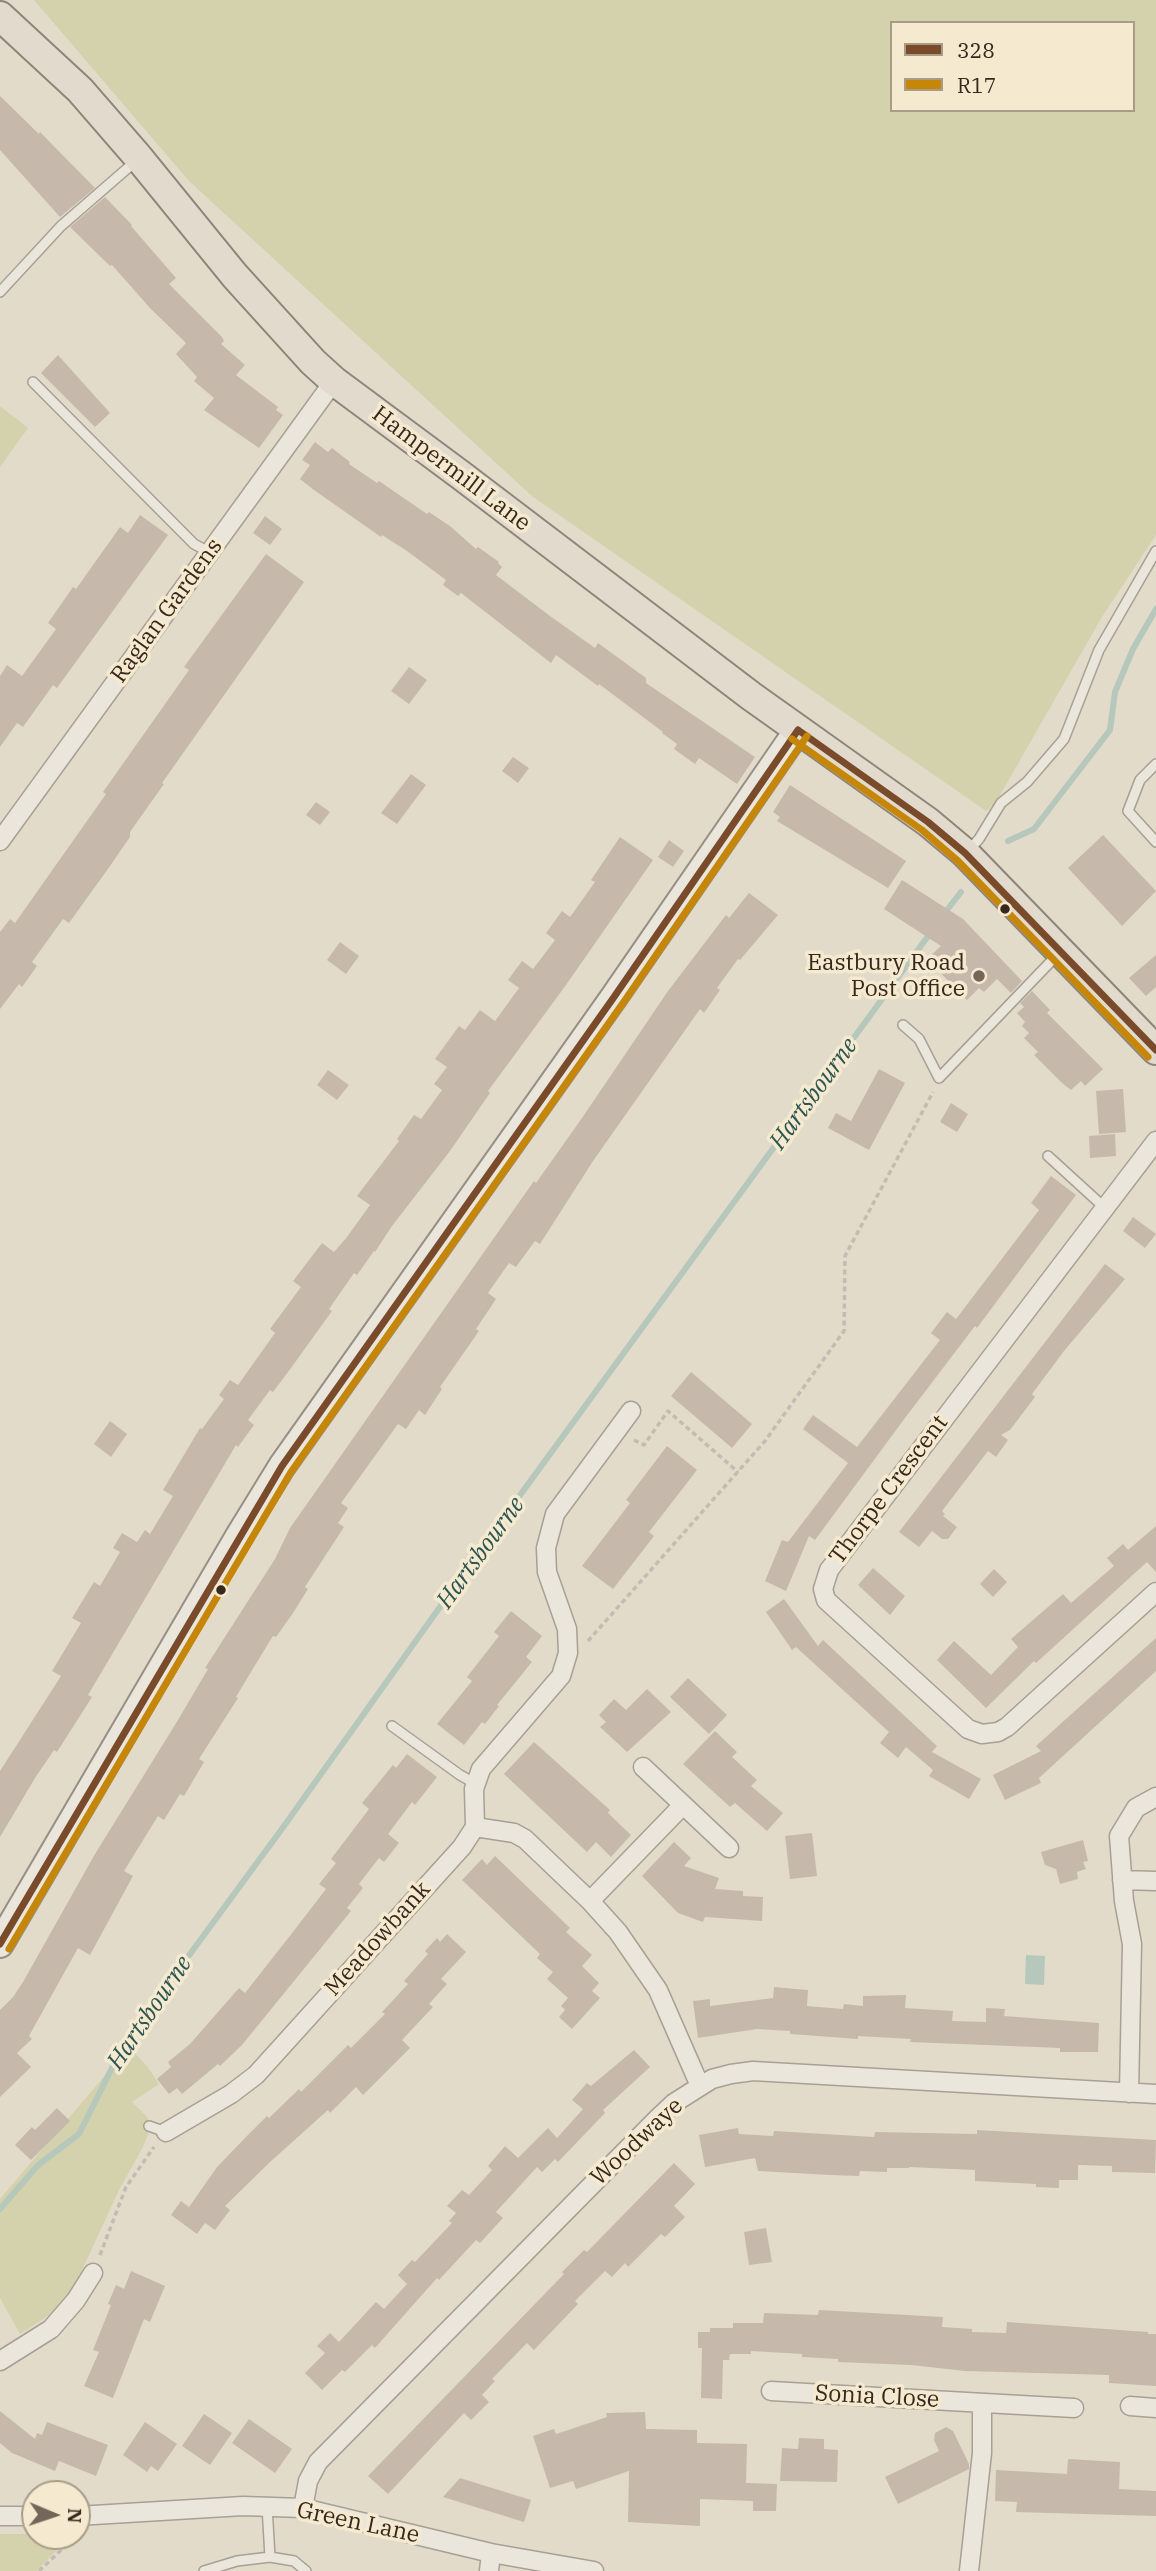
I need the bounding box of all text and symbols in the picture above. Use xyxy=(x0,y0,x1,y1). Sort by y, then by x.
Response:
legend xyxy=(890,21,1135,112)
text: 328 xyxy=(957,36,995,64)
text: R17 xyxy=(957,71,996,99)
street label: Hampermill Lane xyxy=(366,401,536,537)
street label: Raglan Gardens xyxy=(105,533,229,689)
unlabelled marker xyxy=(998,902,1012,916)
place label: Eastbury Road Post Office xyxy=(807,949,965,1003)
marker: Eastbury Road Post Office xyxy=(971,968,987,984)
water label: Hartsbourne xyxy=(764,1033,864,1155)
street label: Thorpe Crescent xyxy=(824,1410,954,1570)
water label: Hartsbourne xyxy=(431,1492,531,1614)
unlabelled marker xyxy=(214,1583,228,1597)
street label: Meadowbank xyxy=(319,1876,437,2002)
water label: Hartsbourne xyxy=(102,1951,198,2075)
street label: Woodwaye xyxy=(585,2092,689,2192)
street label: Sonia Close xyxy=(814,2380,940,2414)
north arrow xyxy=(21,2480,91,2550)
street label: Green Lane xyxy=(294,2497,422,2549)
text: N xyxy=(63,2508,87,2524)

